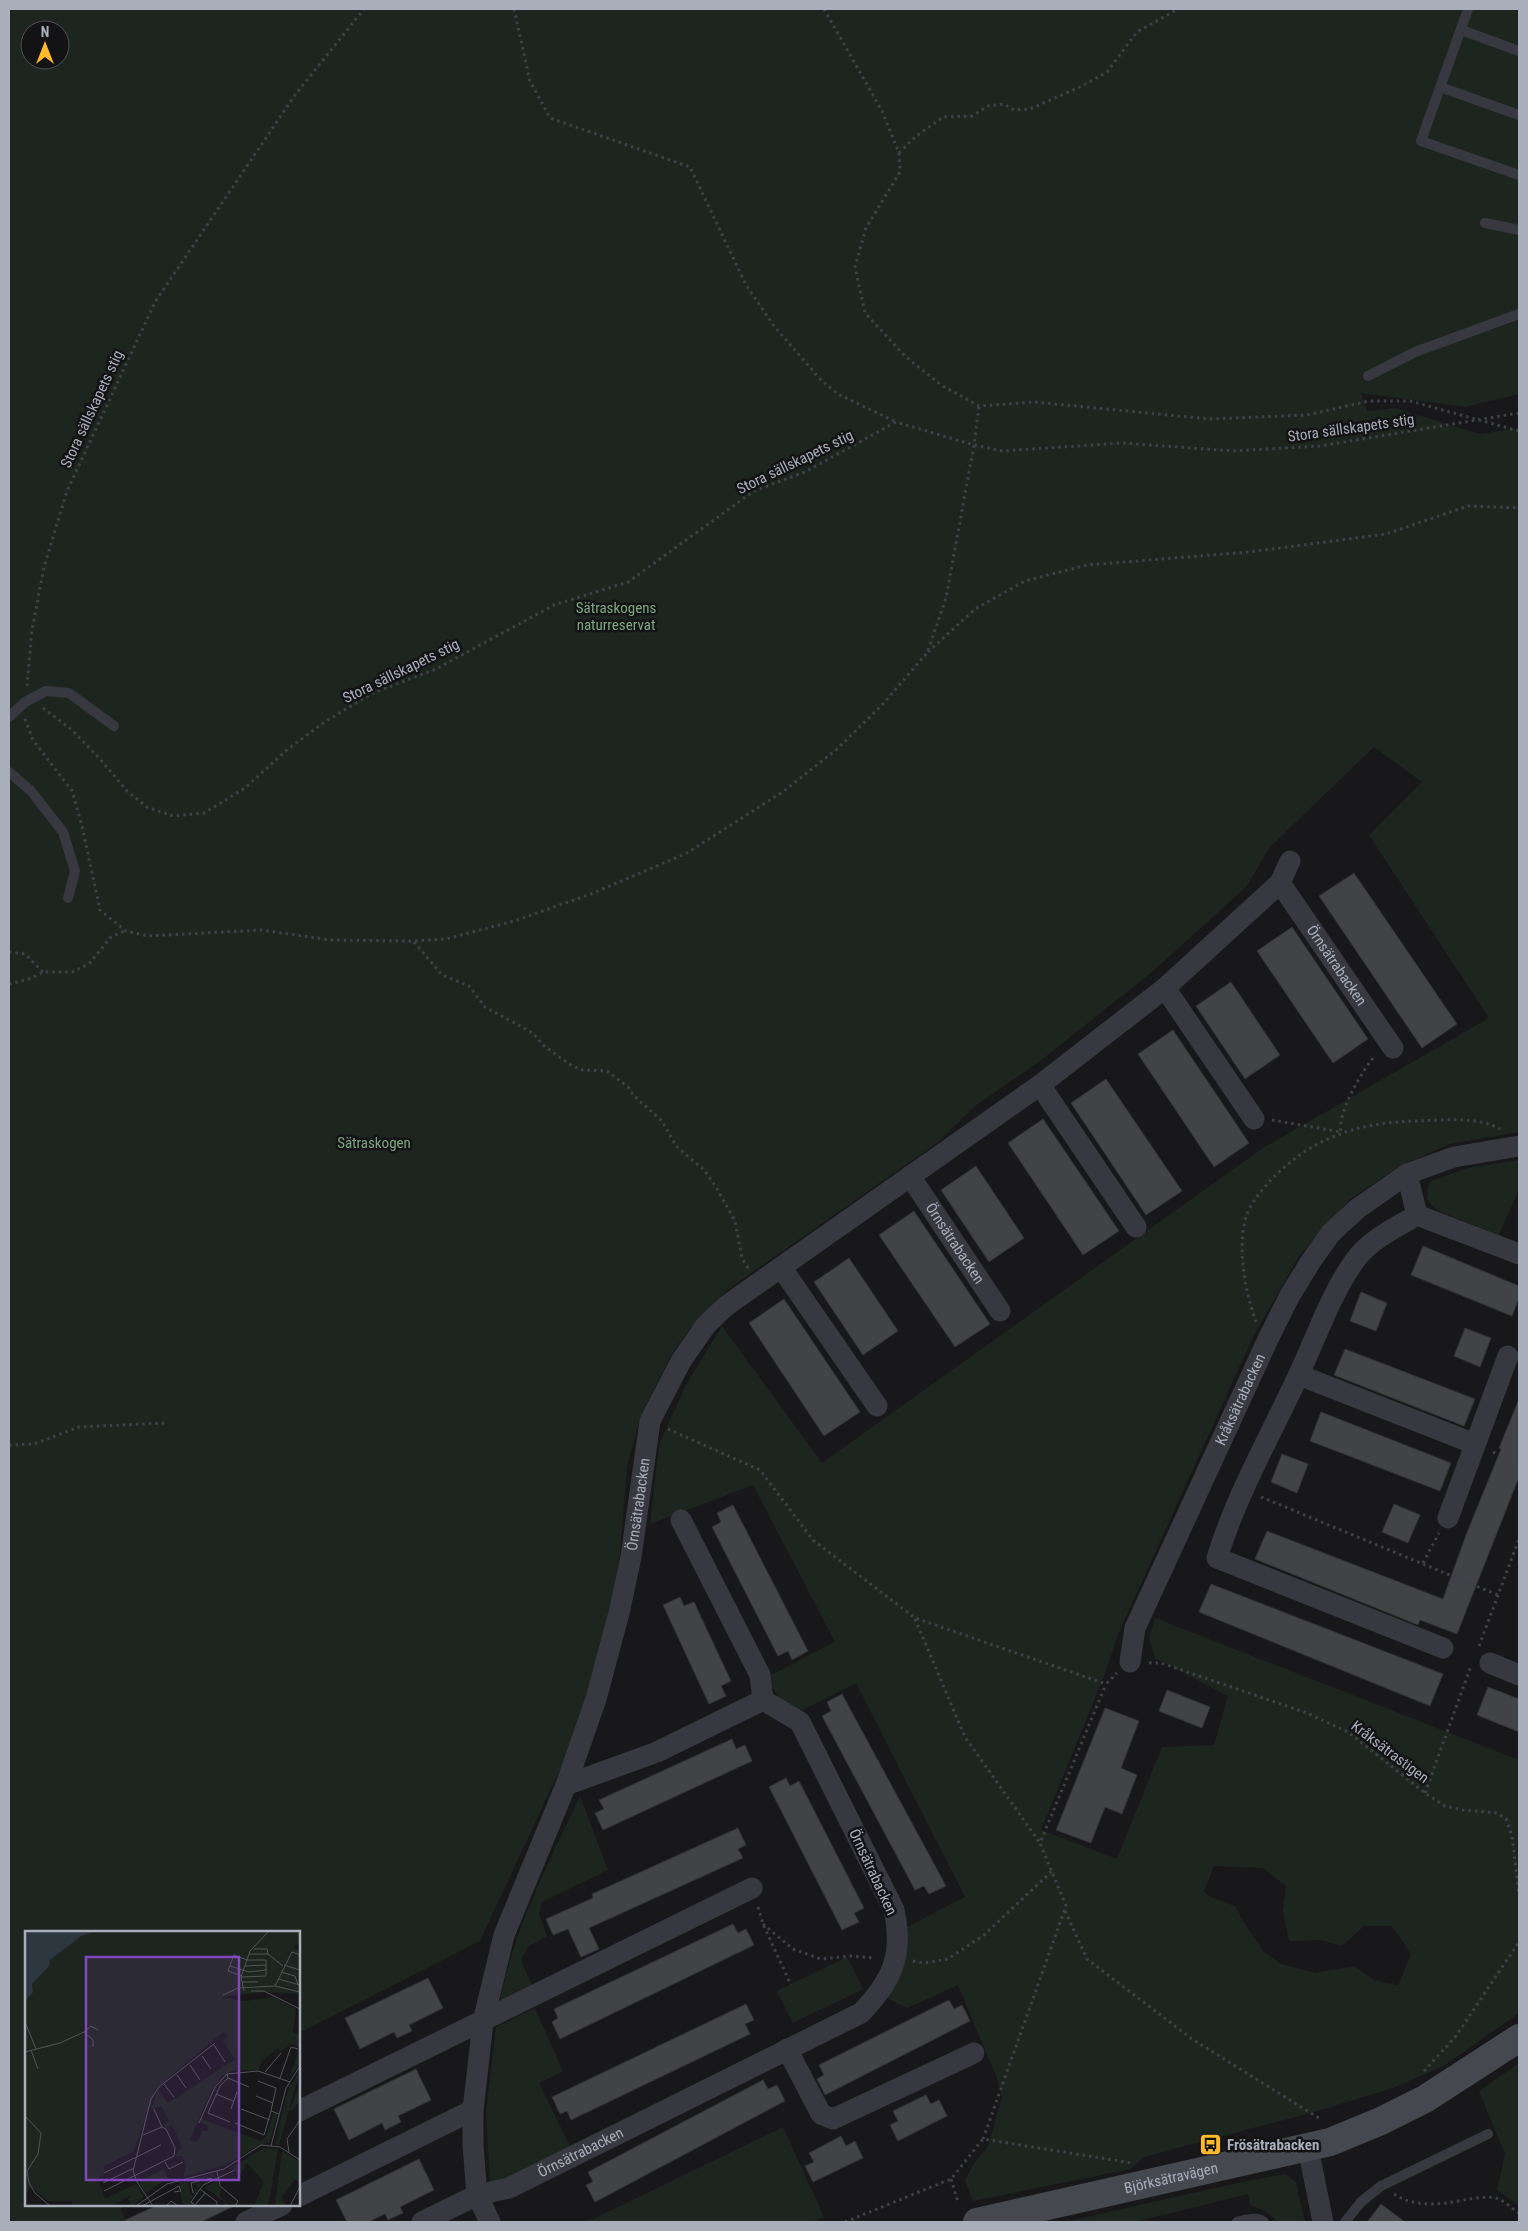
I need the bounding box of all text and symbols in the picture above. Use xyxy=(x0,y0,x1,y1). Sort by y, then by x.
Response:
north arrow xyxy=(20,20,70,70)
text: N xyxy=(41,24,49,40)
street label: Stora sällskapets stig xyxy=(57,347,127,471)
street label: Stora sällskapets stig xyxy=(1287,410,1415,446)
street label: Stora sällskapets stig xyxy=(734,426,856,498)
park label: Sätraskogens naturreservat xyxy=(576,599,656,634)
street label: Stora sällskapets stig xyxy=(340,635,462,707)
street label: Örnsätrabacken xyxy=(1303,922,1370,1009)
park label: Sätraskogen xyxy=(337,1134,411,1152)
street label: Örnsätrabacken xyxy=(922,1200,988,1287)
street label: Kråksätrabacken xyxy=(1211,1351,1269,1448)
street label: Örnsätrabacken xyxy=(623,1457,654,1552)
street label: Kråksätrastigen xyxy=(1348,1717,1432,1787)
street label: Örnsätrabacken xyxy=(845,1826,901,1918)
inset map xyxy=(25,1931,300,2206)
street label: Örnsätrabacken xyxy=(535,2124,626,2181)
bus stop icon: Frösätrabacken xyxy=(1199,2133,1223,2157)
place label: Frösätrabacken xyxy=(1227,2136,1319,2154)
street label: Björksätravägen xyxy=(1123,2159,1220,2197)

